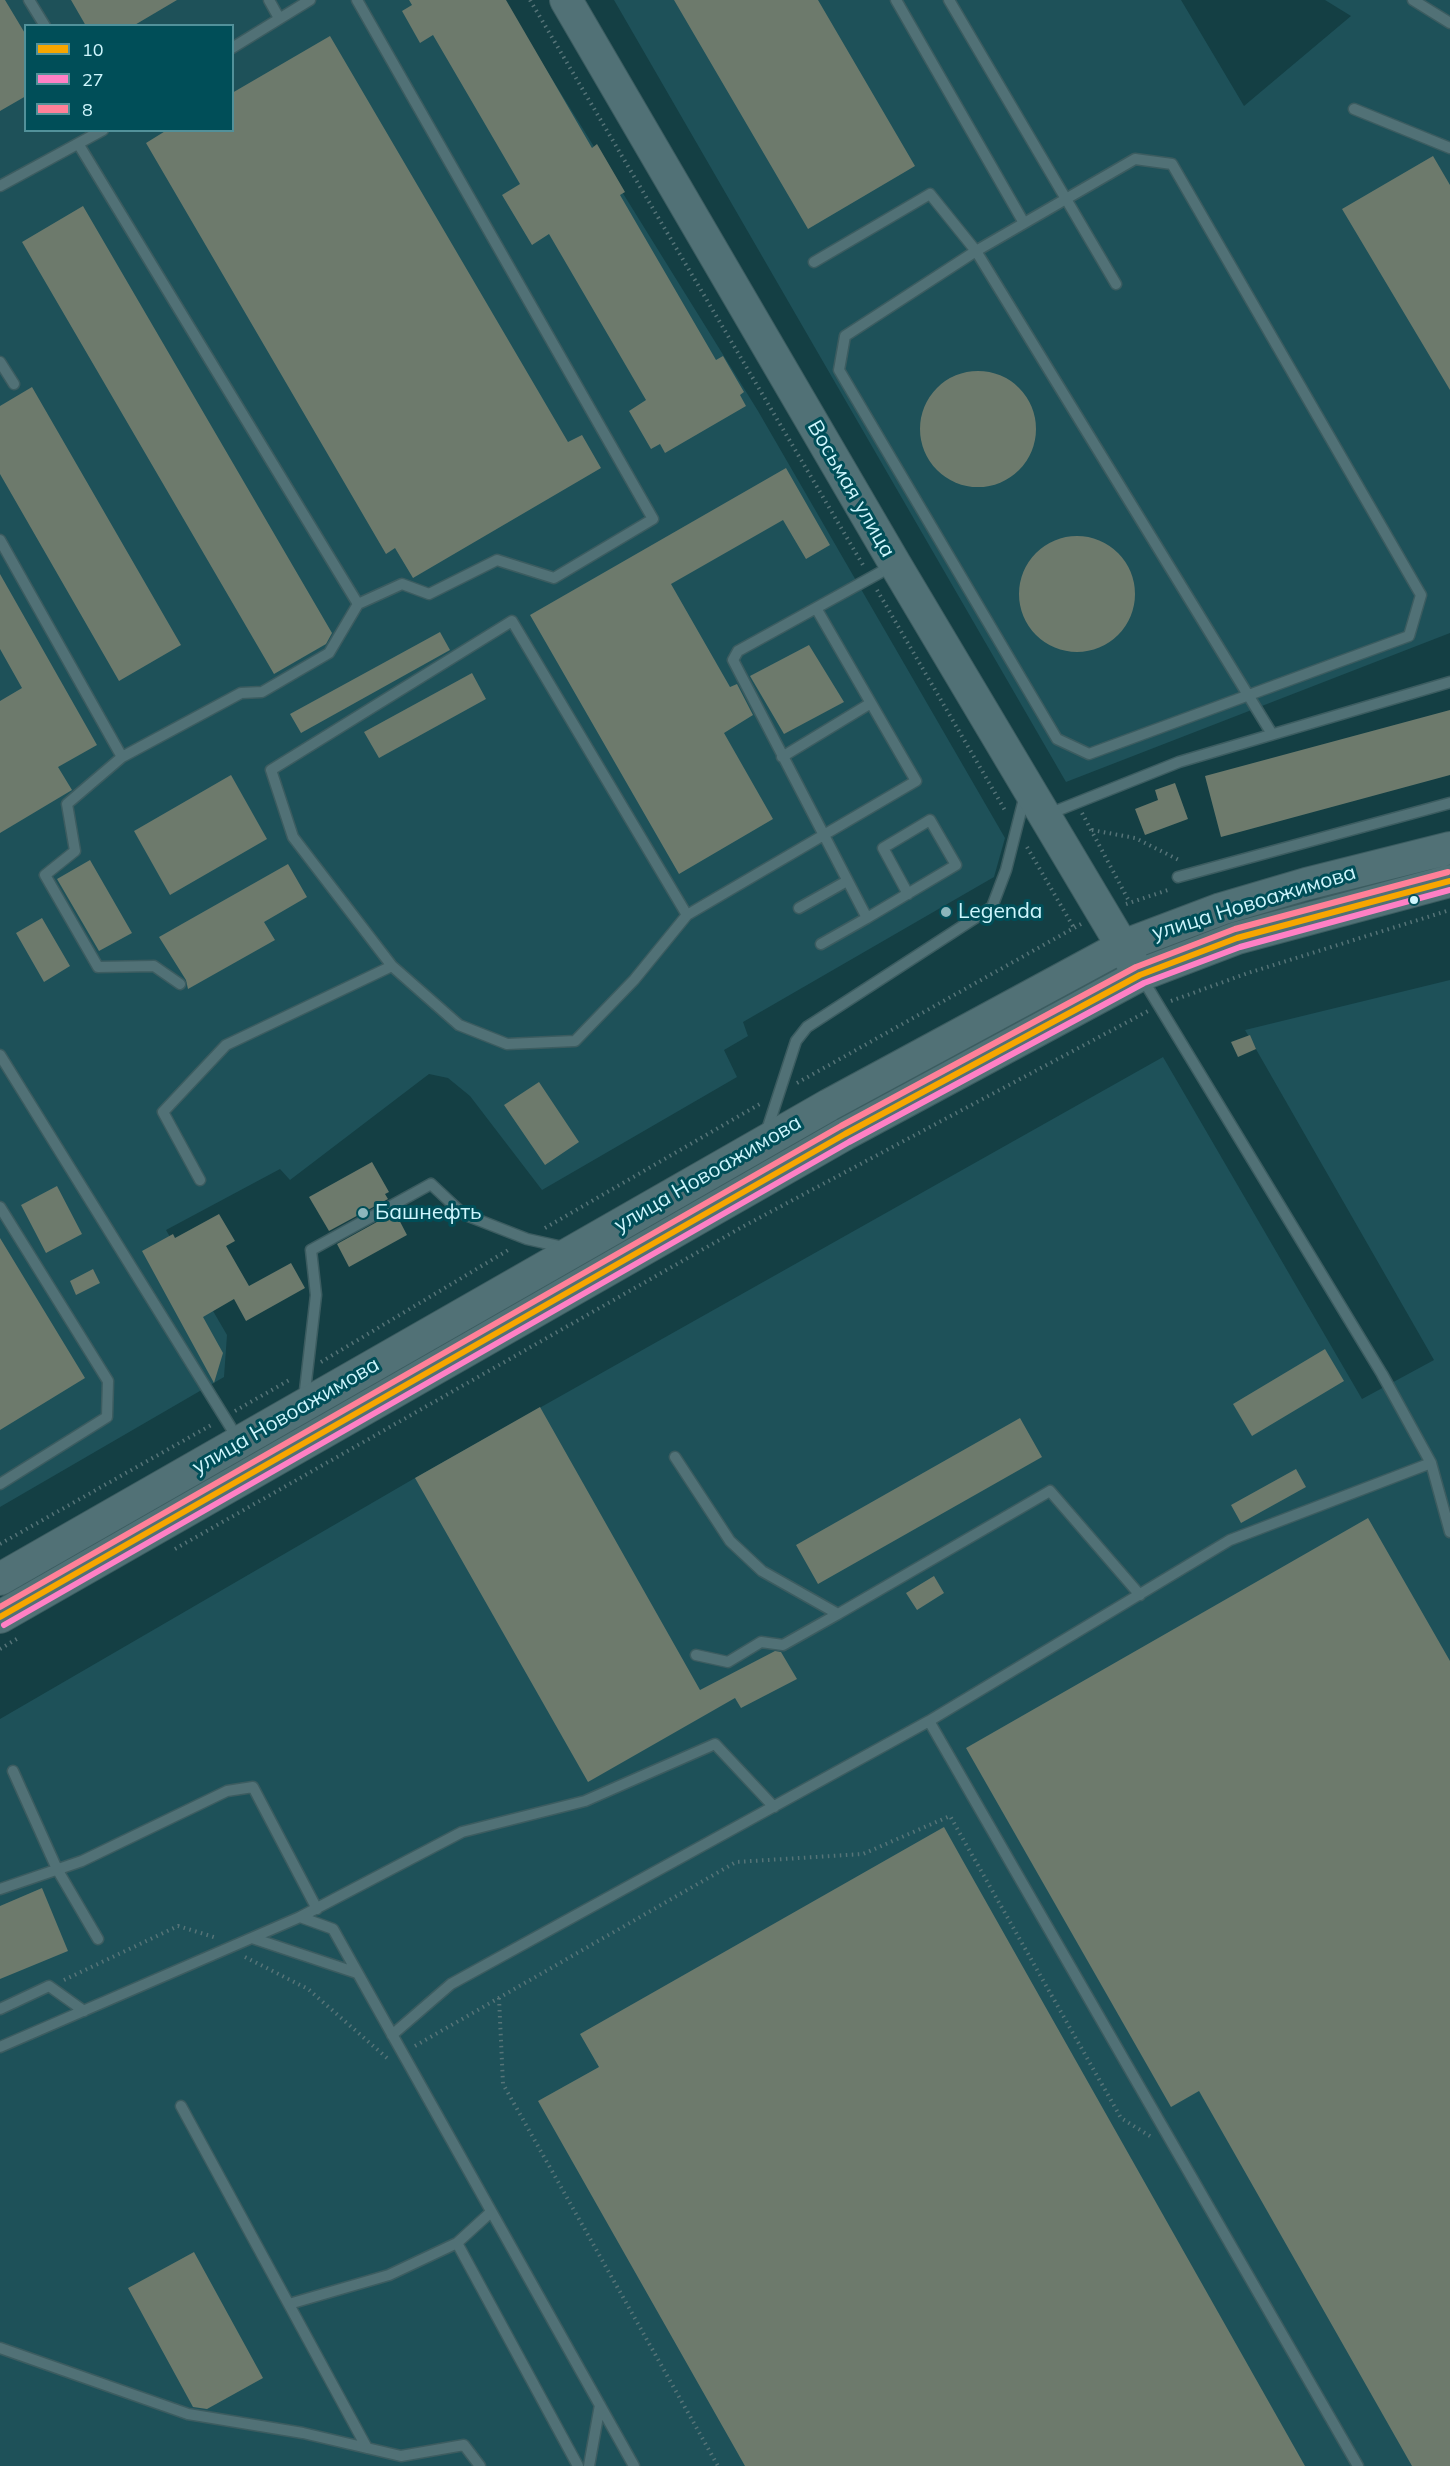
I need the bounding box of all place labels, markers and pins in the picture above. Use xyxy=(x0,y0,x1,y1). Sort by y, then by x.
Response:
unlabelled marker xyxy=(1408,894,1420,906)
place label: Legenda xyxy=(958,899,1042,925)
marker: Legenda xyxy=(939,905,953,919)
place label: Башнефть xyxy=(375,1200,482,1226)
marker: Башнефть xyxy=(356,1206,370,1220)

